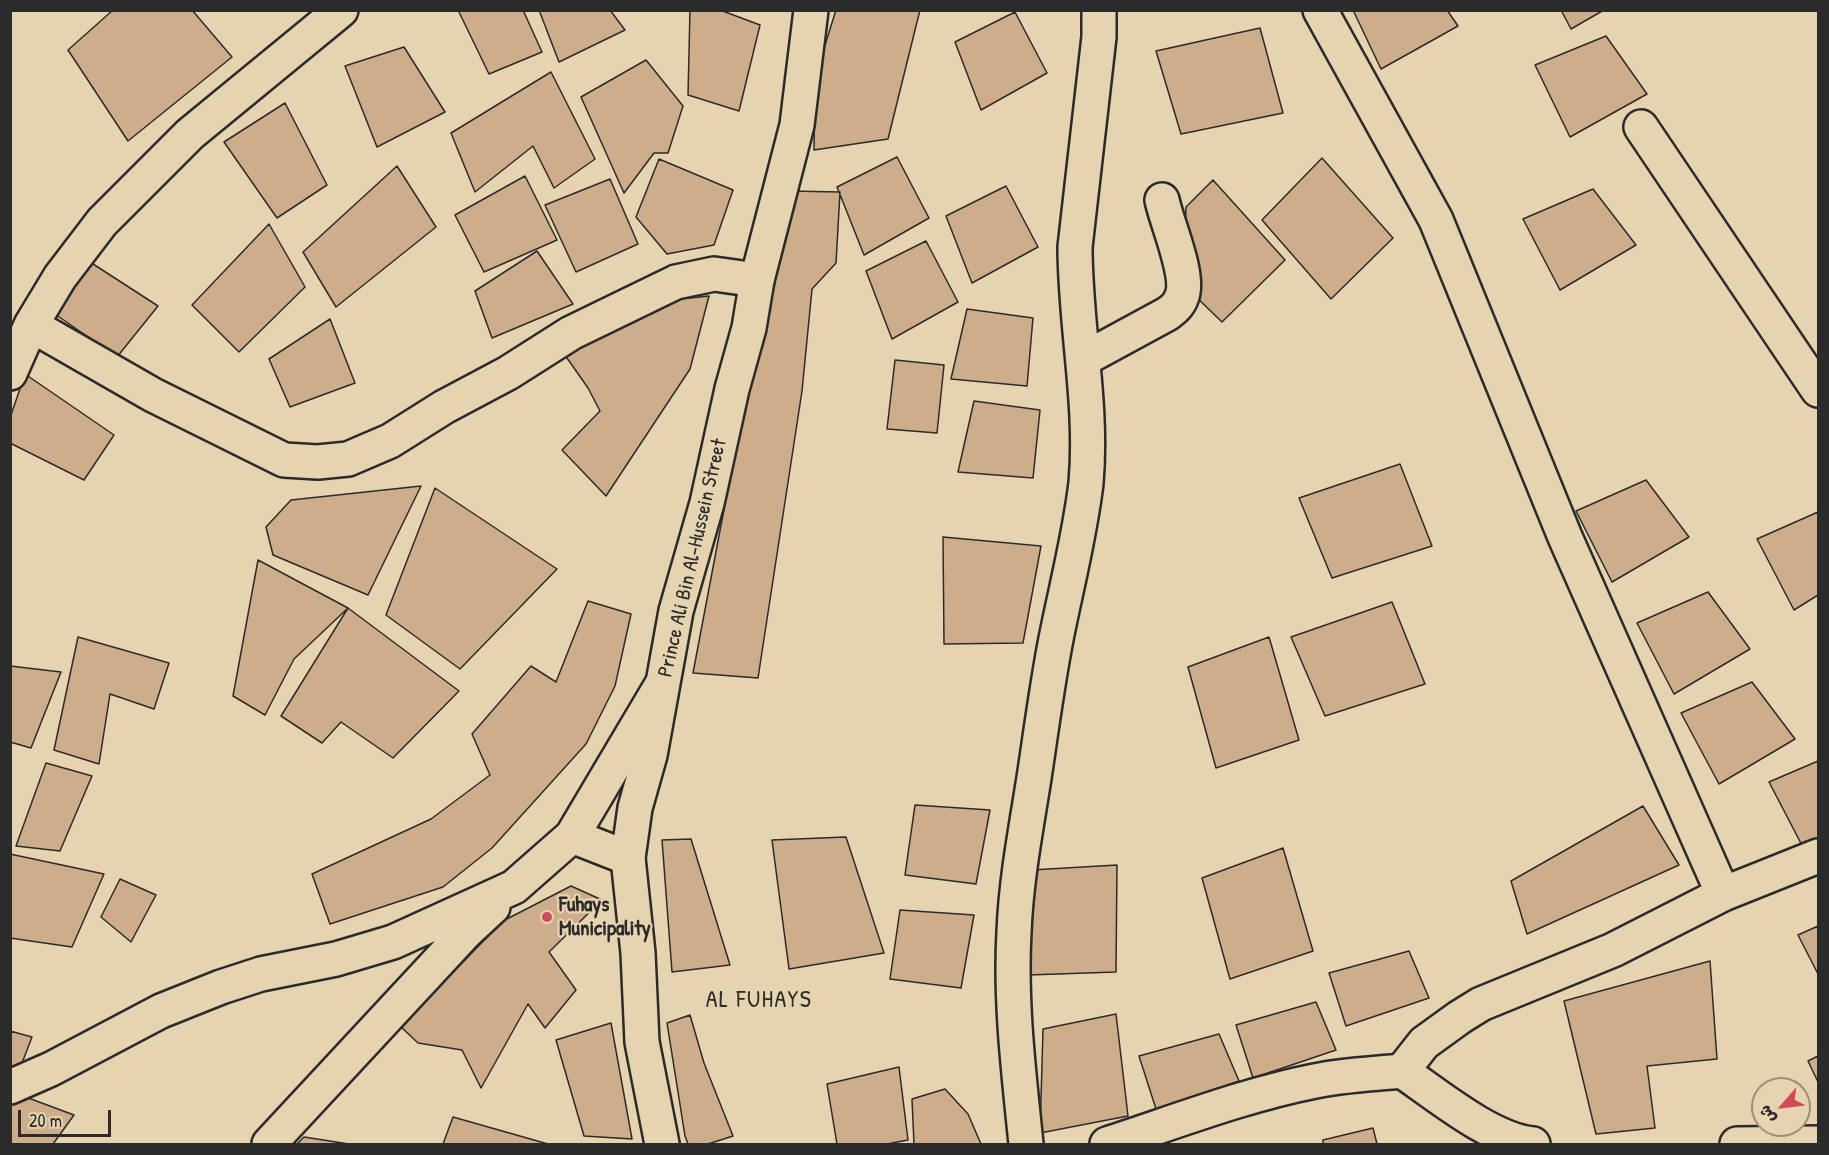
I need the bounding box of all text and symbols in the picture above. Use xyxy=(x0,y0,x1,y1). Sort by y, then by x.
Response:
street label: Prince Ali Bin Al-Hussein Street xyxy=(653,436,733,680)
place label: Fuhays Municipality xyxy=(559,892,651,942)
marker: Fuhays Municipality xyxy=(540,910,554,924)
district label: AL FUHAYS xyxy=(706,987,812,1015)
north arrow xyxy=(1751,1077,1811,1137)
scale bar xyxy=(21,1098,114,1136)
text: ش xyxy=(1753,1102,1781,1127)
text: 20 m xyxy=(29,1108,62,1133)

